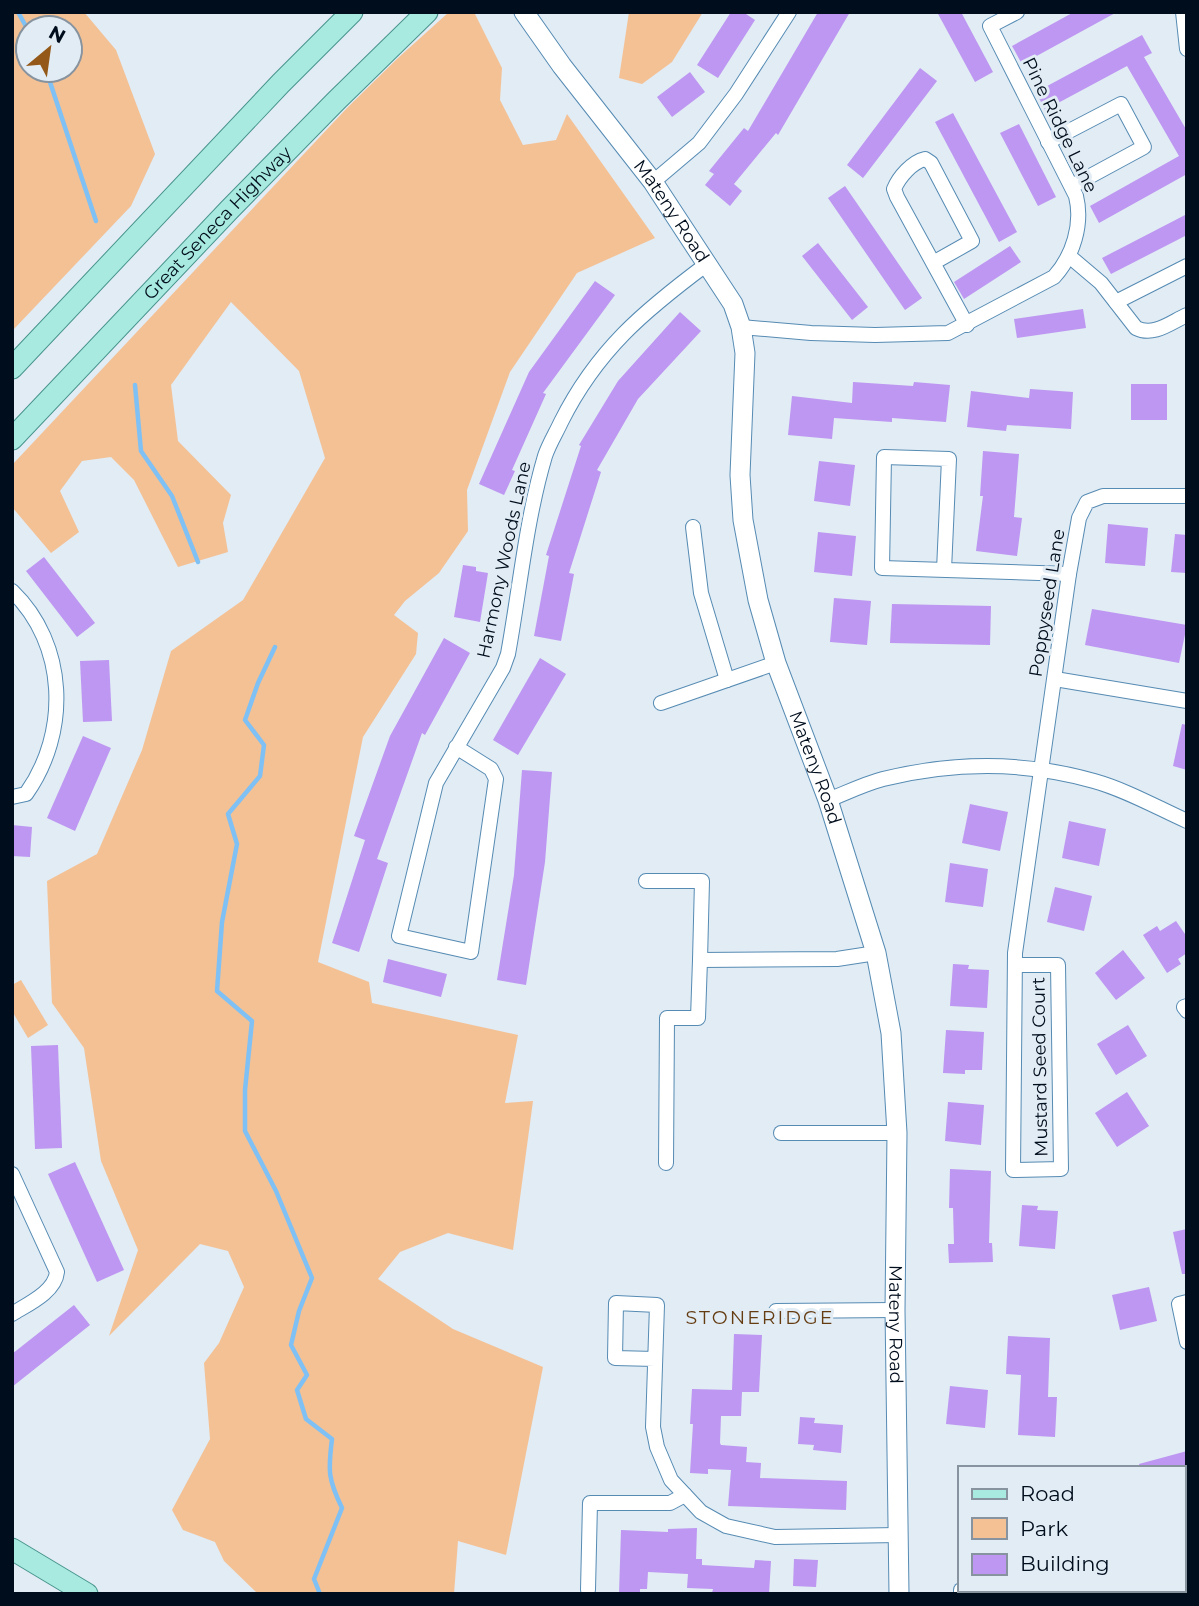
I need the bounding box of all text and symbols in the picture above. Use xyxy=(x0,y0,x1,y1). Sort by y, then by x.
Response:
north arrow xyxy=(14,14,84,84)
text: N xyxy=(45,21,69,48)
street label: Pine Ridge Lane xyxy=(1018,54,1102,196)
street label: Great Seneca Highway xyxy=(139,142,296,304)
street label: Mateny Road xyxy=(629,156,714,267)
street label: Harmony Woods Lane xyxy=(472,460,536,660)
street label: Poppyseed Lane xyxy=(1024,527,1070,679)
street label: Mateny Road xyxy=(784,708,846,827)
street label: Mustard Seed Court xyxy=(1027,977,1053,1157)
street label: Mateny Road xyxy=(884,1265,907,1384)
district label: STONERIDGE xyxy=(686,1306,834,1329)
legend xyxy=(958,1466,1185,1592)
text: Road xyxy=(1020,1481,1075,1506)
text: Park xyxy=(1020,1516,1068,1541)
text: Building xyxy=(1020,1551,1110,1576)

